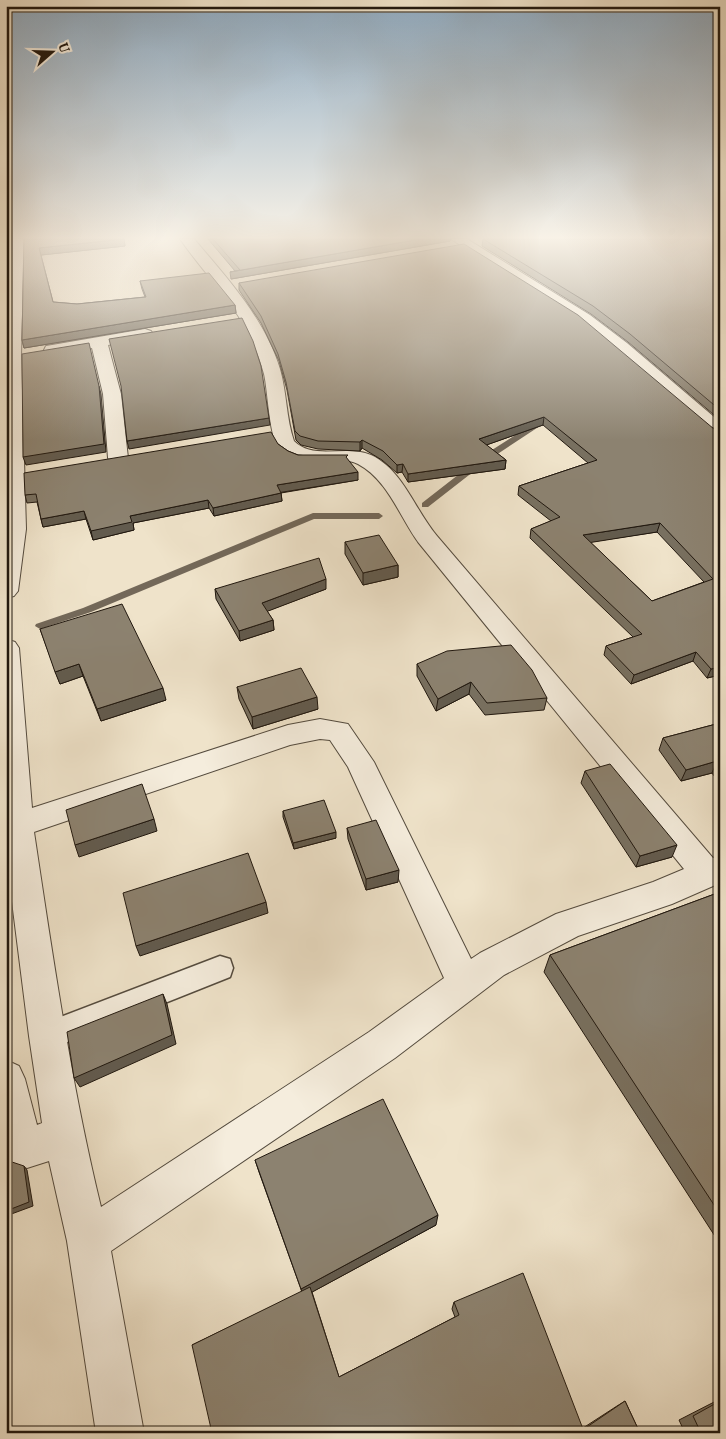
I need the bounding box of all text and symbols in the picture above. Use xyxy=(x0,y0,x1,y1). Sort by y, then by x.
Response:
north arrow xyxy=(28,28,78,78)
text: U xyxy=(52,40,74,56)

